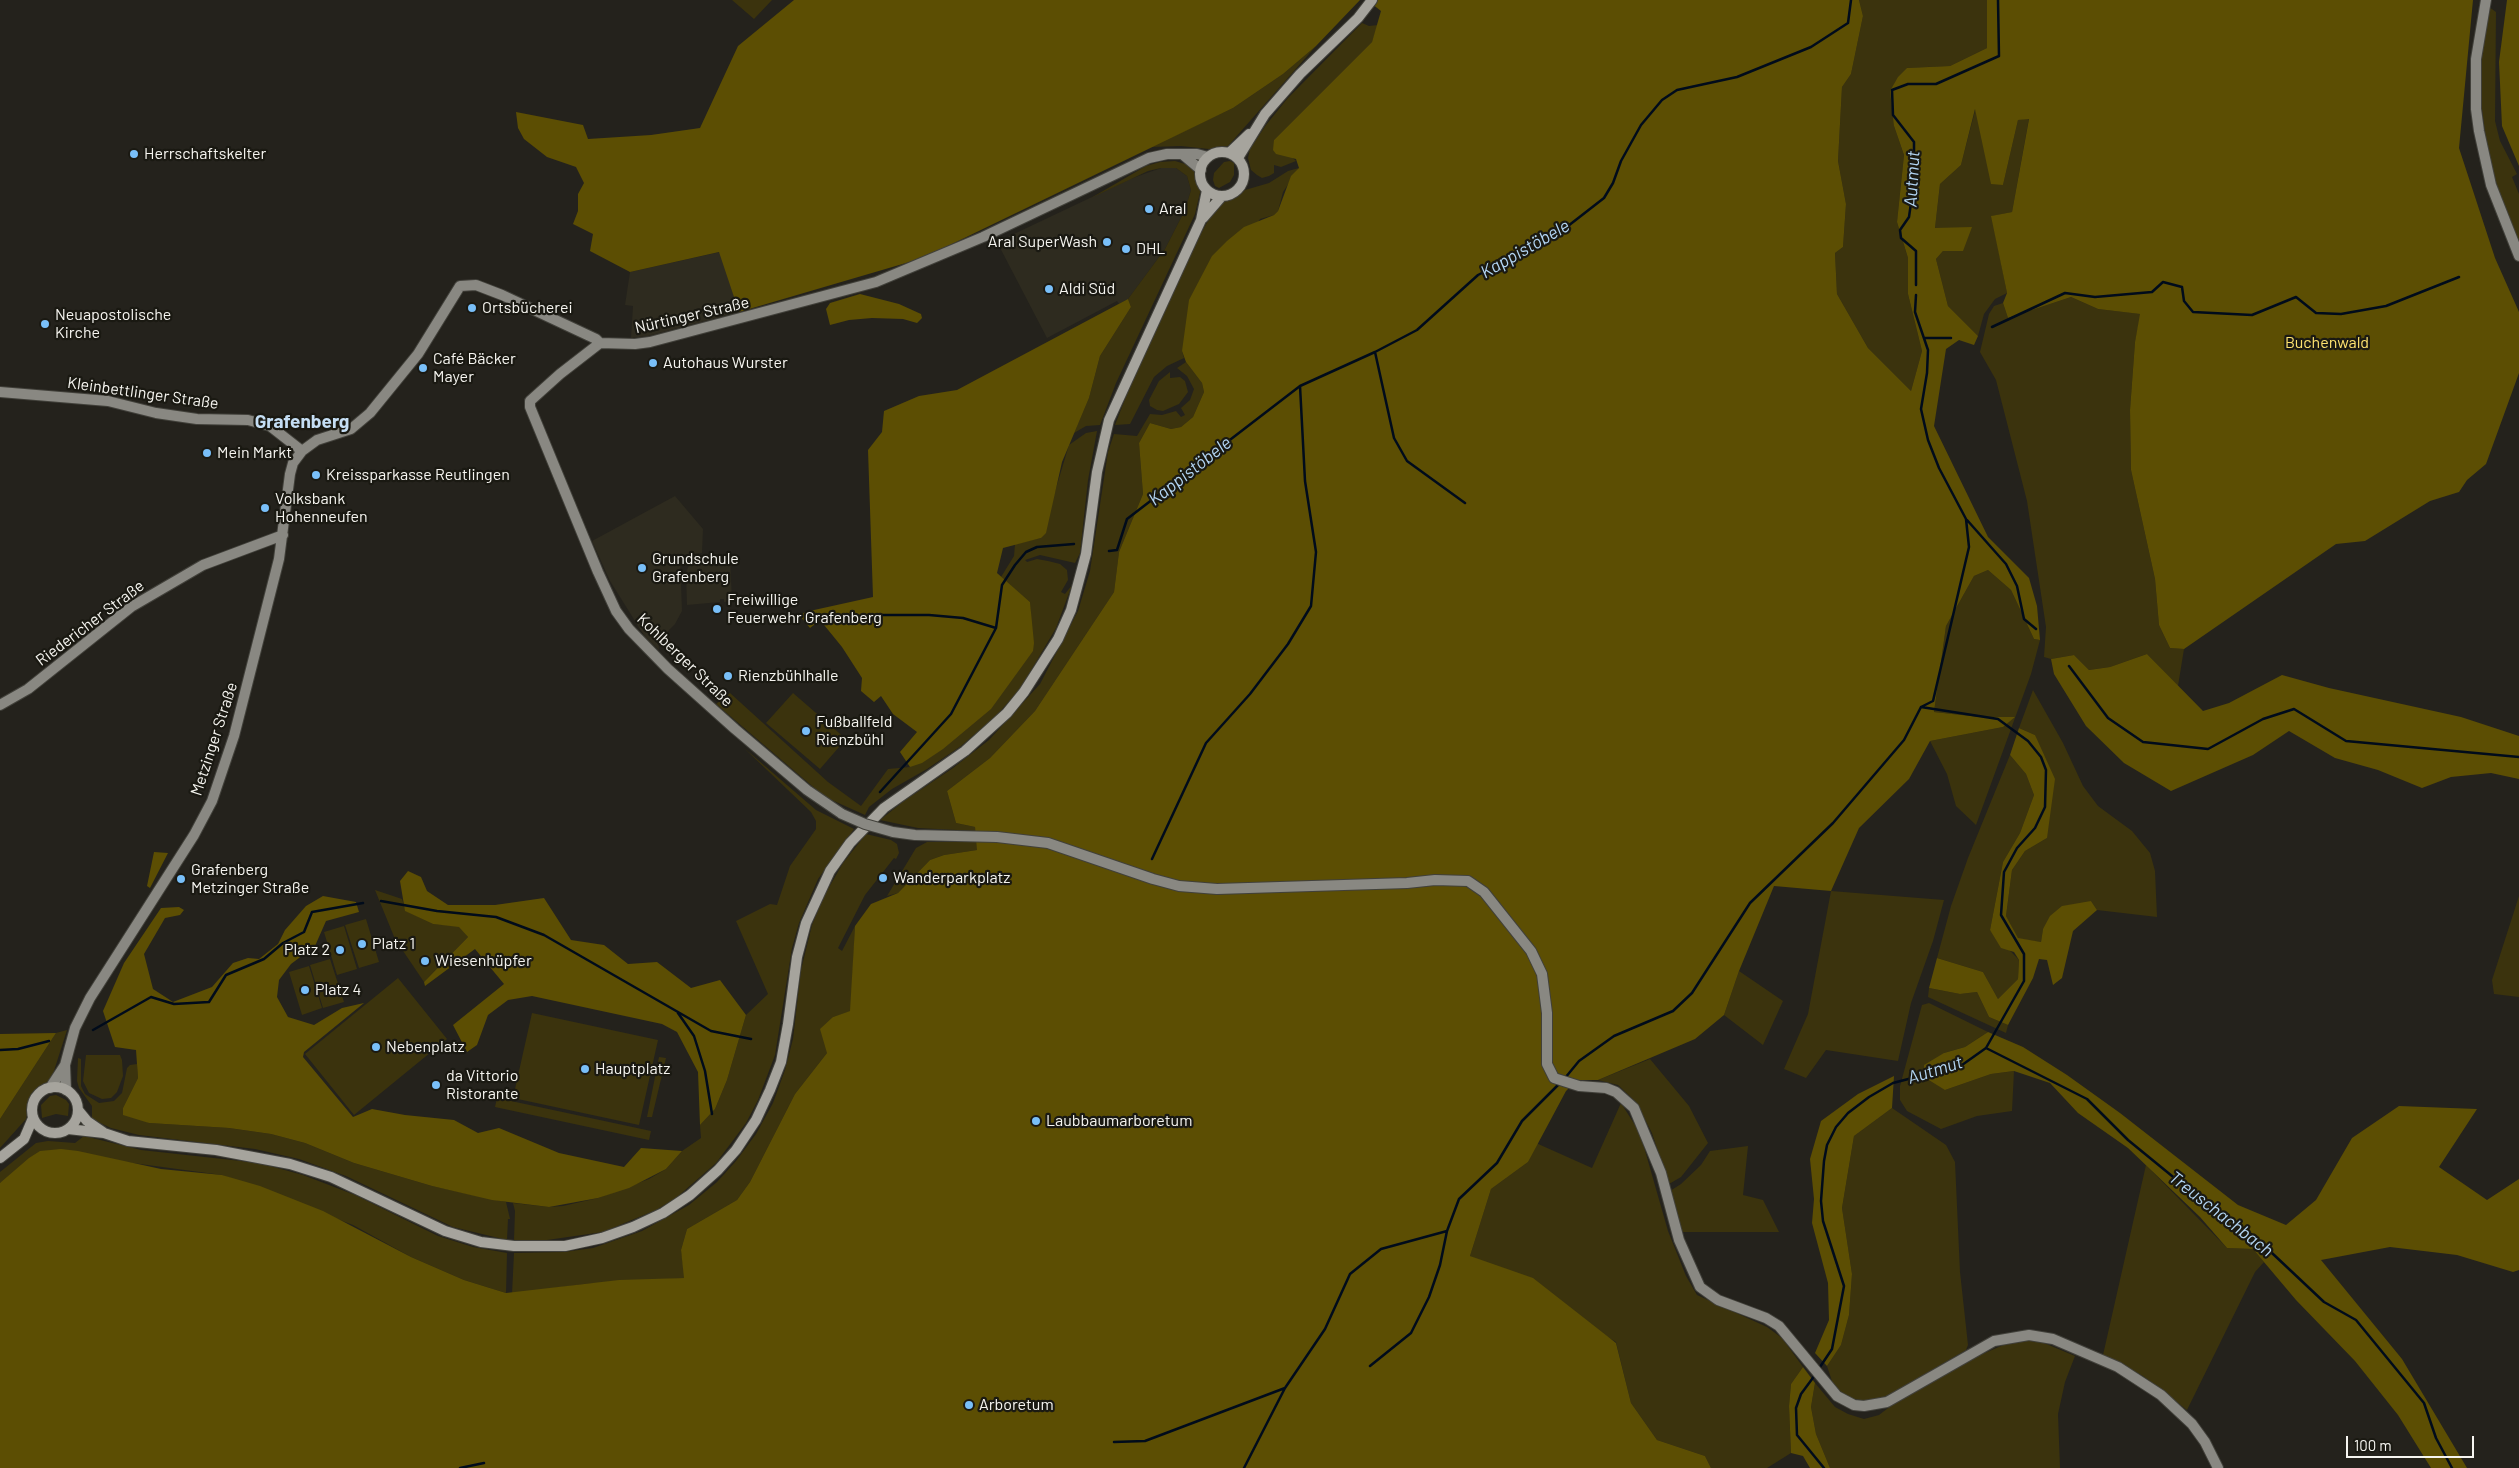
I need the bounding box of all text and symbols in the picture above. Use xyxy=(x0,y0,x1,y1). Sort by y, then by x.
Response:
place label: Herrschaftskelter xyxy=(144,144,266,164)
marker: Herrschaftskelter xyxy=(128,148,140,160)
water label: Autmut xyxy=(1900,150,1924,208)
place label: Aral xyxy=(1159,199,1186,219)
marker: Aral xyxy=(1143,203,1155,215)
water label: Kappistöbele xyxy=(1476,215,1574,283)
place label: Aral SuperWash xyxy=(988,232,1097,252)
marker: Aral SuperWash xyxy=(1101,236,1113,248)
place label: DHL xyxy=(1136,239,1165,259)
marker: DHL xyxy=(1120,243,1132,255)
place label: Aldi Süd xyxy=(1059,279,1115,299)
marker: Aldi Süd xyxy=(1043,283,1055,295)
street label: Nürtinger Straße xyxy=(633,293,751,337)
place label: Ortsbücherei xyxy=(482,298,573,318)
marker: Ortsbücherei xyxy=(466,302,478,314)
place label: Neuapostolische Kirche xyxy=(55,305,171,343)
marker: Neuapostolische Kirche xyxy=(39,318,51,330)
park label: Buchenwald xyxy=(2285,333,2369,353)
place label: Café Bäcker Mayer xyxy=(433,349,516,387)
place label: Autohaus Wurster xyxy=(663,353,788,373)
marker: Autohaus Wurster xyxy=(647,357,659,369)
marker: Café Bäcker Mayer xyxy=(417,362,429,374)
street label: Kleinbettlinger Straße xyxy=(66,373,220,413)
district label: Grafenberg xyxy=(255,411,349,433)
water label: Kappistöbele xyxy=(1144,432,1236,510)
place label: Mein Markt xyxy=(217,443,292,463)
marker: Mein Markt xyxy=(201,447,213,459)
place label: Kreissparkasse Reutlingen xyxy=(326,465,510,485)
marker: Kreissparkasse Reutlingen xyxy=(310,469,322,481)
place label: Volksbank Hohenneufen xyxy=(275,489,368,527)
marker: Volksbank Hohenneufen xyxy=(259,502,271,514)
place label: Grundschule Grafenberg xyxy=(652,549,739,587)
marker: Grundschule Grafenberg xyxy=(636,562,648,574)
street label: Riedericher Straße xyxy=(32,576,148,670)
place label: Freiwillige Feuerwehr Grafenberg xyxy=(727,590,882,628)
marker: Freiwillige Feuerwehr Grafenberg xyxy=(711,603,723,615)
street label: Kohlberger Straße xyxy=(633,609,737,711)
place label: Rienzbühlhalle xyxy=(738,666,839,686)
marker: Rienzbühlhalle xyxy=(722,670,734,682)
street label: Metzinger Straße xyxy=(187,680,241,798)
place label: Fußballfeld Rienzbühl xyxy=(816,712,892,750)
marker: Fußballfeld Rienzbühl xyxy=(800,725,812,737)
place label: Grafenberg Metzinger Straße xyxy=(191,860,309,898)
place label: Wanderparkplatz xyxy=(893,868,1010,888)
marker: Wanderparkplatz xyxy=(877,872,889,884)
marker: Grafenberg Metzinger Straße xyxy=(175,873,187,885)
place label: Platz 1 xyxy=(372,934,415,954)
marker: Platz 1 xyxy=(356,938,368,950)
place label: Platz 2 xyxy=(284,940,330,960)
marker: Platz 2 xyxy=(334,944,346,956)
place label: Wiesenhüpfer xyxy=(435,951,532,971)
marker: Wiesenhüpfer xyxy=(419,955,431,967)
place label: Platz 4 xyxy=(315,980,361,1000)
marker: Platz 4 xyxy=(299,984,311,996)
place label: Nebenplatz xyxy=(386,1037,465,1057)
marker: Nebenplatz xyxy=(370,1041,382,1053)
water label: Autmut xyxy=(1905,1051,1965,1089)
place label: Hauptplatz xyxy=(595,1059,670,1079)
marker: Hauptplatz xyxy=(579,1063,591,1075)
place label: da Vittorio Ristorante xyxy=(446,1066,519,1104)
marker: da Vittorio Ristorante xyxy=(430,1079,442,1091)
place label: Laubbaumarboretum xyxy=(1046,1111,1192,1131)
marker: Laubbaumarboretum xyxy=(1030,1115,1042,1127)
water label: Treuschachbach xyxy=(2165,1167,2277,1261)
place label: Arboretum xyxy=(979,1395,1054,1415)
marker: Arboretum xyxy=(963,1399,975,1411)
scale bar xyxy=(2349,1426,2476,1458)
text: 100 m xyxy=(2354,1436,2392,1454)

